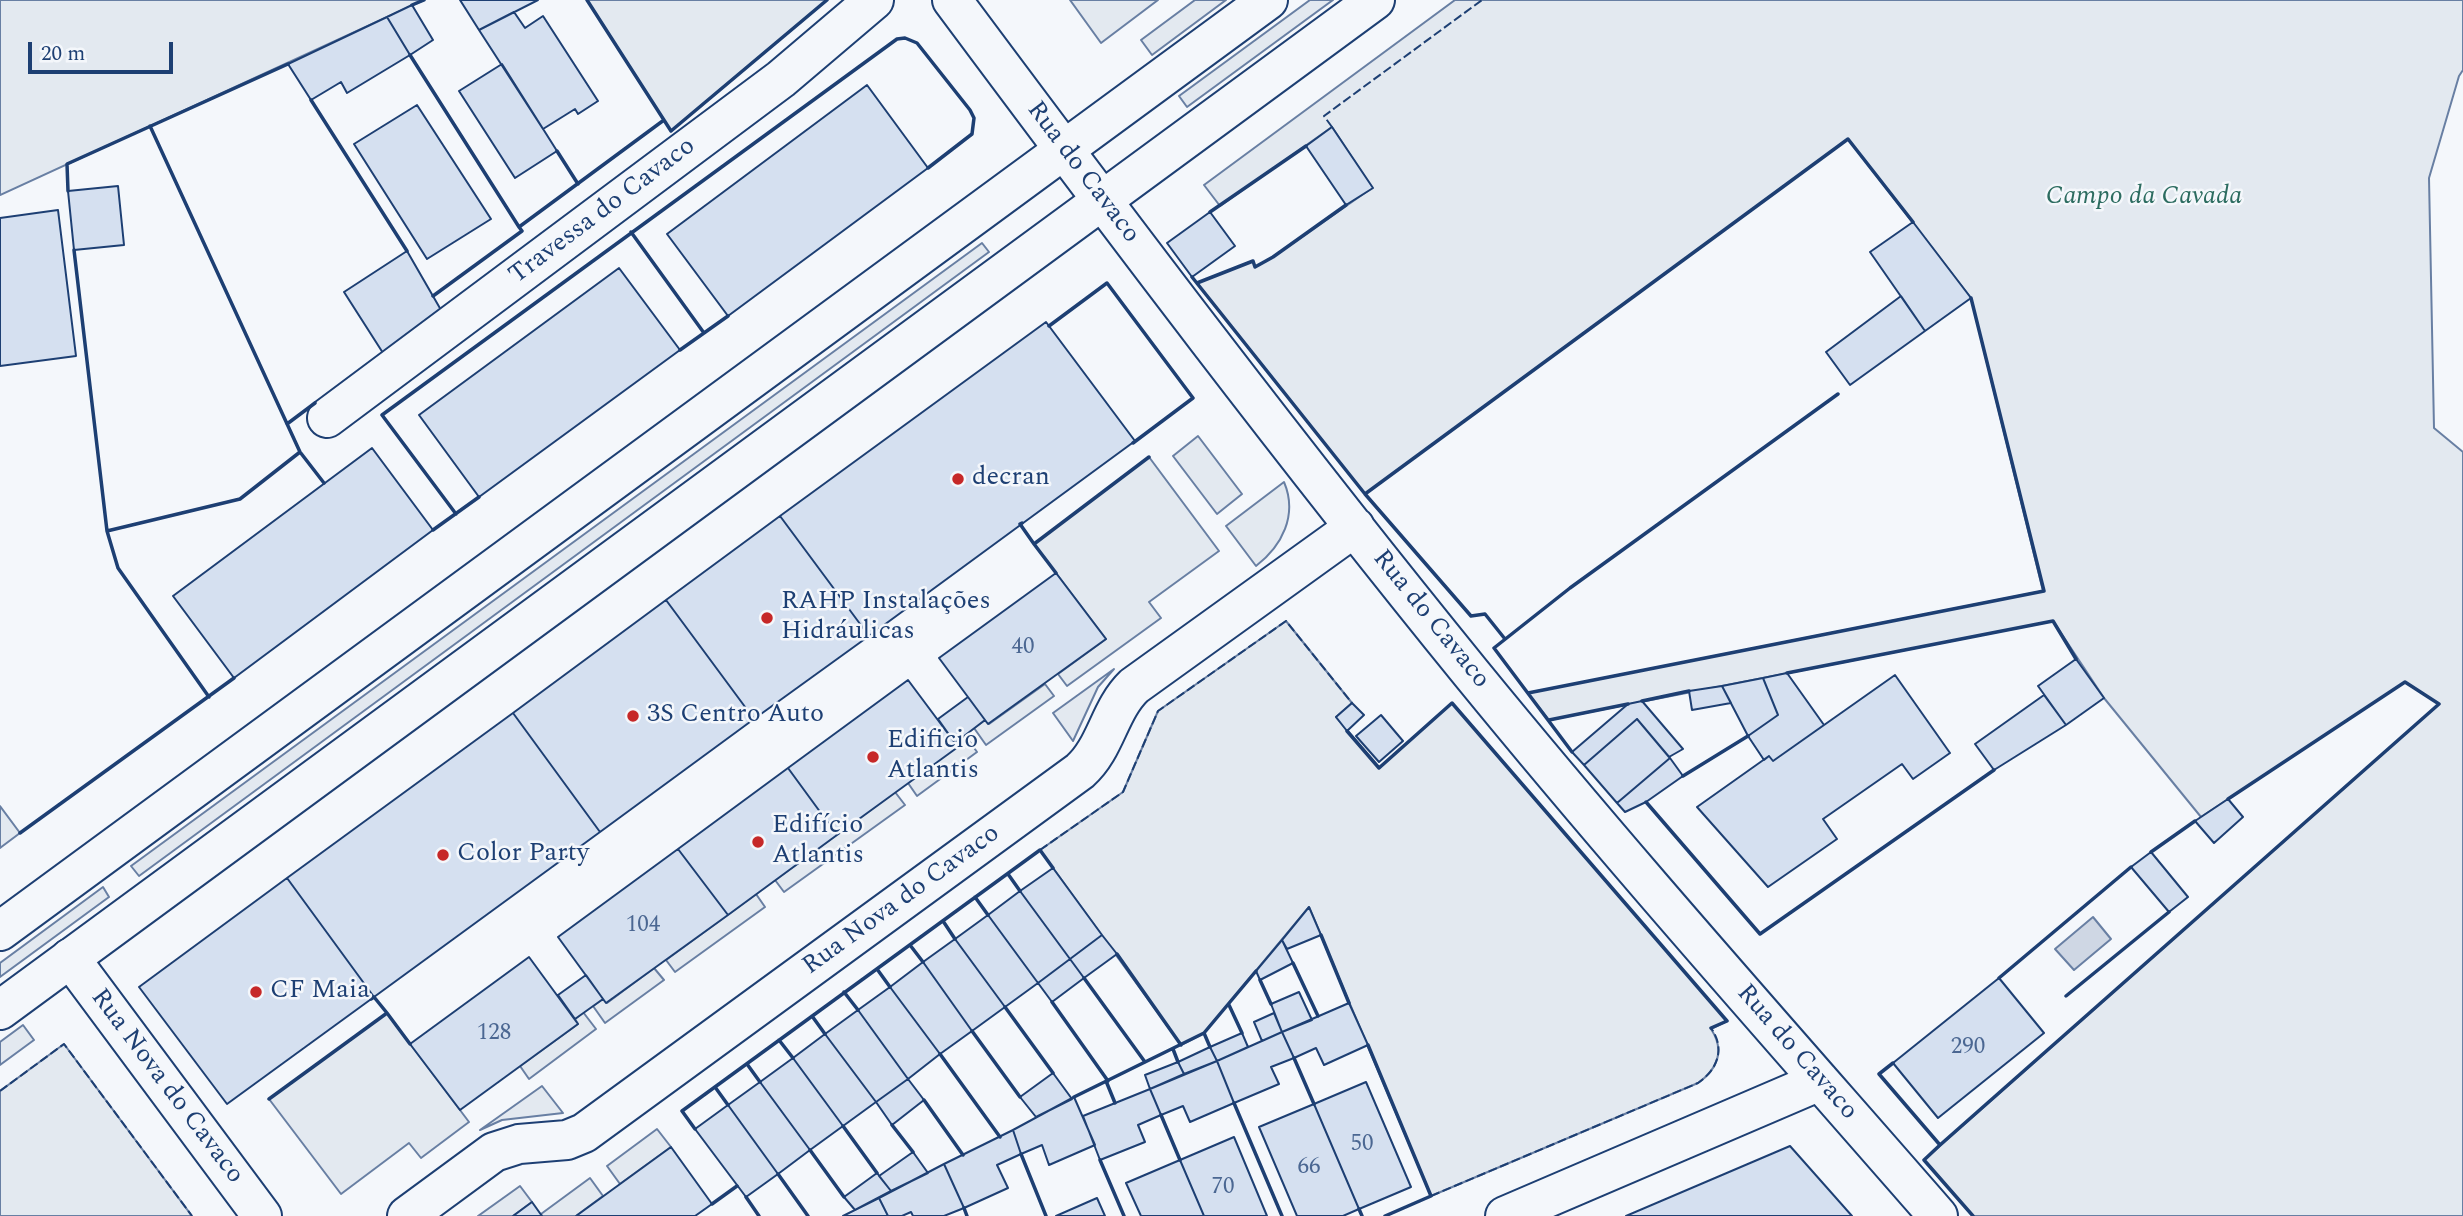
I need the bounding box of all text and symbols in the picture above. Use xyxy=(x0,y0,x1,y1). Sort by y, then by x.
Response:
scale bar xyxy=(32,28,177,72)
text: 20 m xyxy=(41,38,85,70)
street label: Rua do Cavaco xyxy=(1019,96,1145,250)
street label: Travessa do Cavaco xyxy=(504,132,702,292)
park label: Campo da Cavada xyxy=(2046,182,2242,214)
place label: decran xyxy=(972,463,1050,495)
marker: decran xyxy=(950,471,966,487)
street label: Rua do Cavaco xyxy=(1365,544,1495,696)
place label: RAHP Instalações Hidráulicas xyxy=(781,587,991,648)
marker: RAHP Instalações Hidráulicas xyxy=(759,610,775,626)
house number: 40 xyxy=(1012,634,1034,662)
place label: 3S Centro Auto xyxy=(647,700,824,732)
marker: 3S Centro Auto xyxy=(625,708,641,724)
place label: Edificio Atlantis xyxy=(887,726,979,788)
marker: Edificio Atlantis xyxy=(865,749,881,765)
place label: Edifício Atlantis xyxy=(772,811,864,872)
street label: Rua Nova do Cavaco xyxy=(797,819,1007,983)
marker: Edifício Atlantis xyxy=(750,834,766,850)
place label: Color Party xyxy=(457,839,589,871)
marker: Color Party xyxy=(435,847,451,863)
house number: 104 xyxy=(626,912,660,940)
place label: CF Maia xyxy=(270,976,370,1008)
street label: Rua do Cavaco xyxy=(1729,979,1863,1127)
street label: Rua Nova do Cavaco xyxy=(83,983,249,1191)
marker: CF Maia xyxy=(248,984,264,1000)
house number: 128 xyxy=(477,1020,511,1048)
house number: 290 xyxy=(1951,1034,1985,1062)
house number: 50 xyxy=(1351,1131,1373,1159)
house number: 66 xyxy=(1298,1154,1320,1182)
house number: 70 xyxy=(1212,1174,1234,1202)

